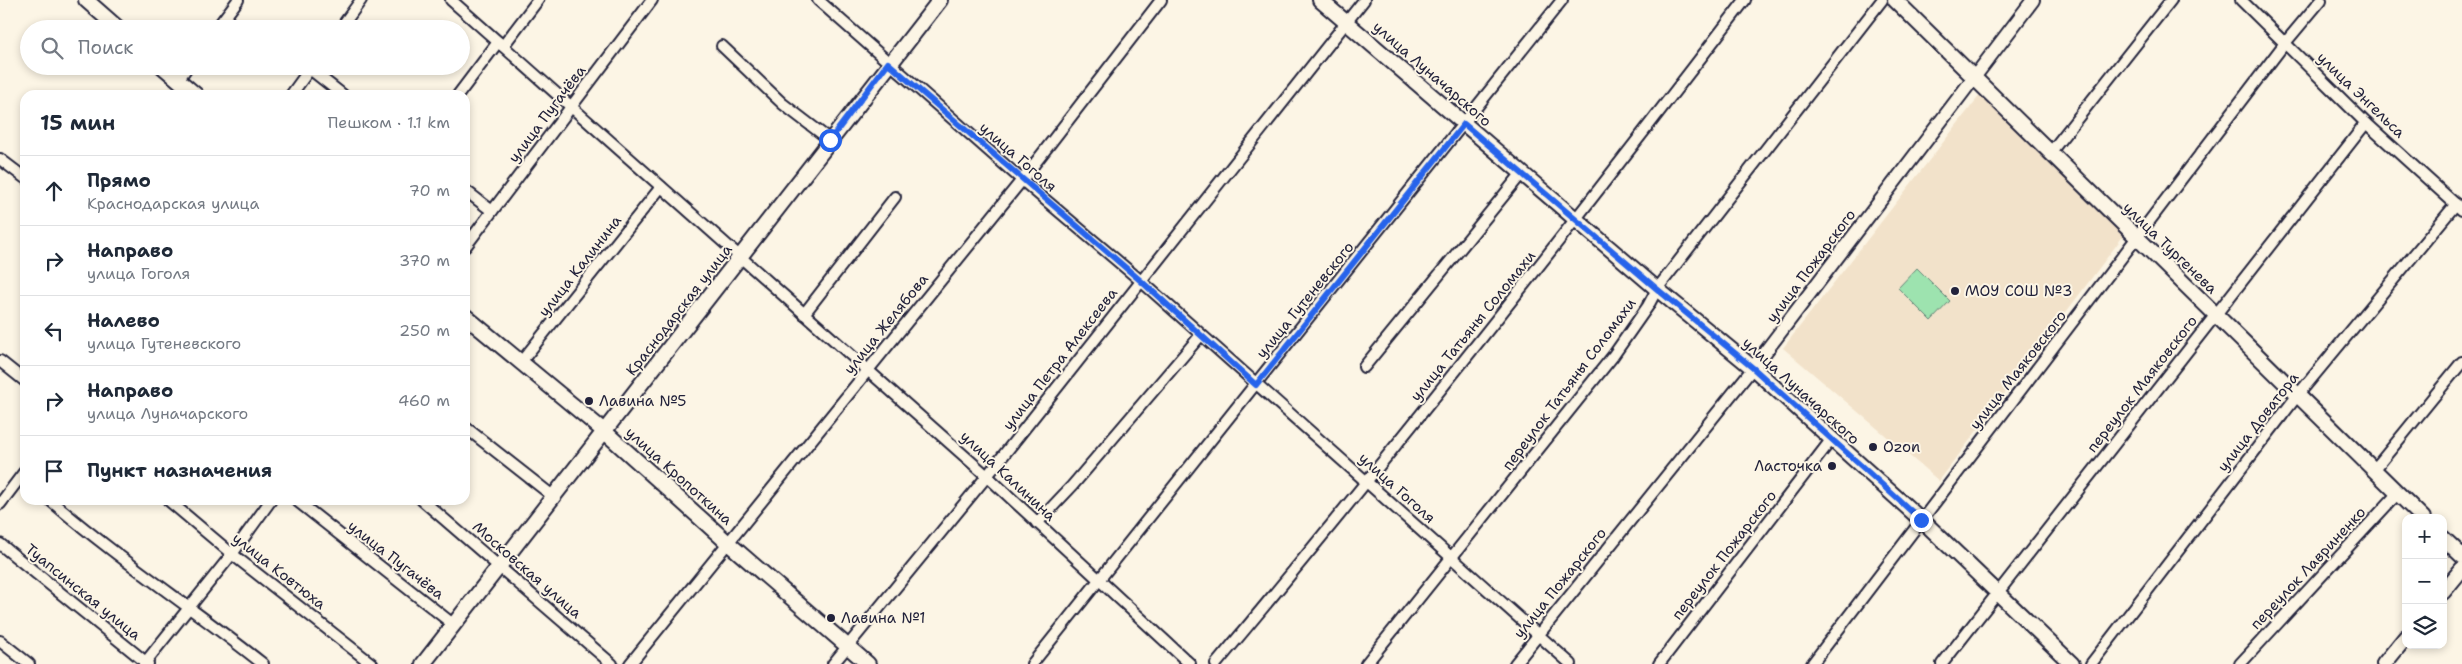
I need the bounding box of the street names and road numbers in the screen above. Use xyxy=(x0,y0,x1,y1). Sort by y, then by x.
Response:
street label: улица Луначарского xyxy=(1368,17,1496,131)
street label: улица Энгельса xyxy=(2312,48,2410,143)
street label: улица Пугачёва xyxy=(504,61,591,167)
street label: улица Гоголя xyxy=(975,118,1061,196)
street label: улица Тургенева xyxy=(2118,198,2222,299)
street label: улица Пожарского xyxy=(1762,205,1860,327)
street label: улица Калинина xyxy=(534,211,626,321)
street label: улица Гутеневского xyxy=(1252,237,1358,363)
street label: Краснодарская улица xyxy=(621,240,737,380)
street label: улица Татьяны Соломахи xyxy=(1406,246,1540,406)
street label: улица Желябова xyxy=(839,269,933,378)
street label: улица Петра Алексеева xyxy=(998,283,1122,434)
street label: переулок Татьяны Соломахи xyxy=(1498,294,1641,474)
street label: улица Маяковского xyxy=(1965,306,2071,434)
street label: переулок Маяковского xyxy=(2082,311,2202,457)
street label: улица Луначарского xyxy=(1738,333,1864,449)
street label: улица Доватора xyxy=(2213,368,2304,476)
street label: улица Кропоткина xyxy=(621,423,737,530)
street label: улица Калинина xyxy=(956,426,1061,526)
street label: улица Гоголя xyxy=(1354,448,1440,528)
street label: переулок Пожарского xyxy=(1667,486,1781,624)
street label: переулок Лавриненко xyxy=(2246,502,2370,634)
street label: улица Пугачёва xyxy=(344,516,449,604)
street label: Московская улица xyxy=(468,517,586,623)
street label: улица Пожарского xyxy=(1509,523,1611,643)
street label: улица Ковтюха xyxy=(228,528,330,614)
street label: Туапсинская улица xyxy=(21,539,145,645)

